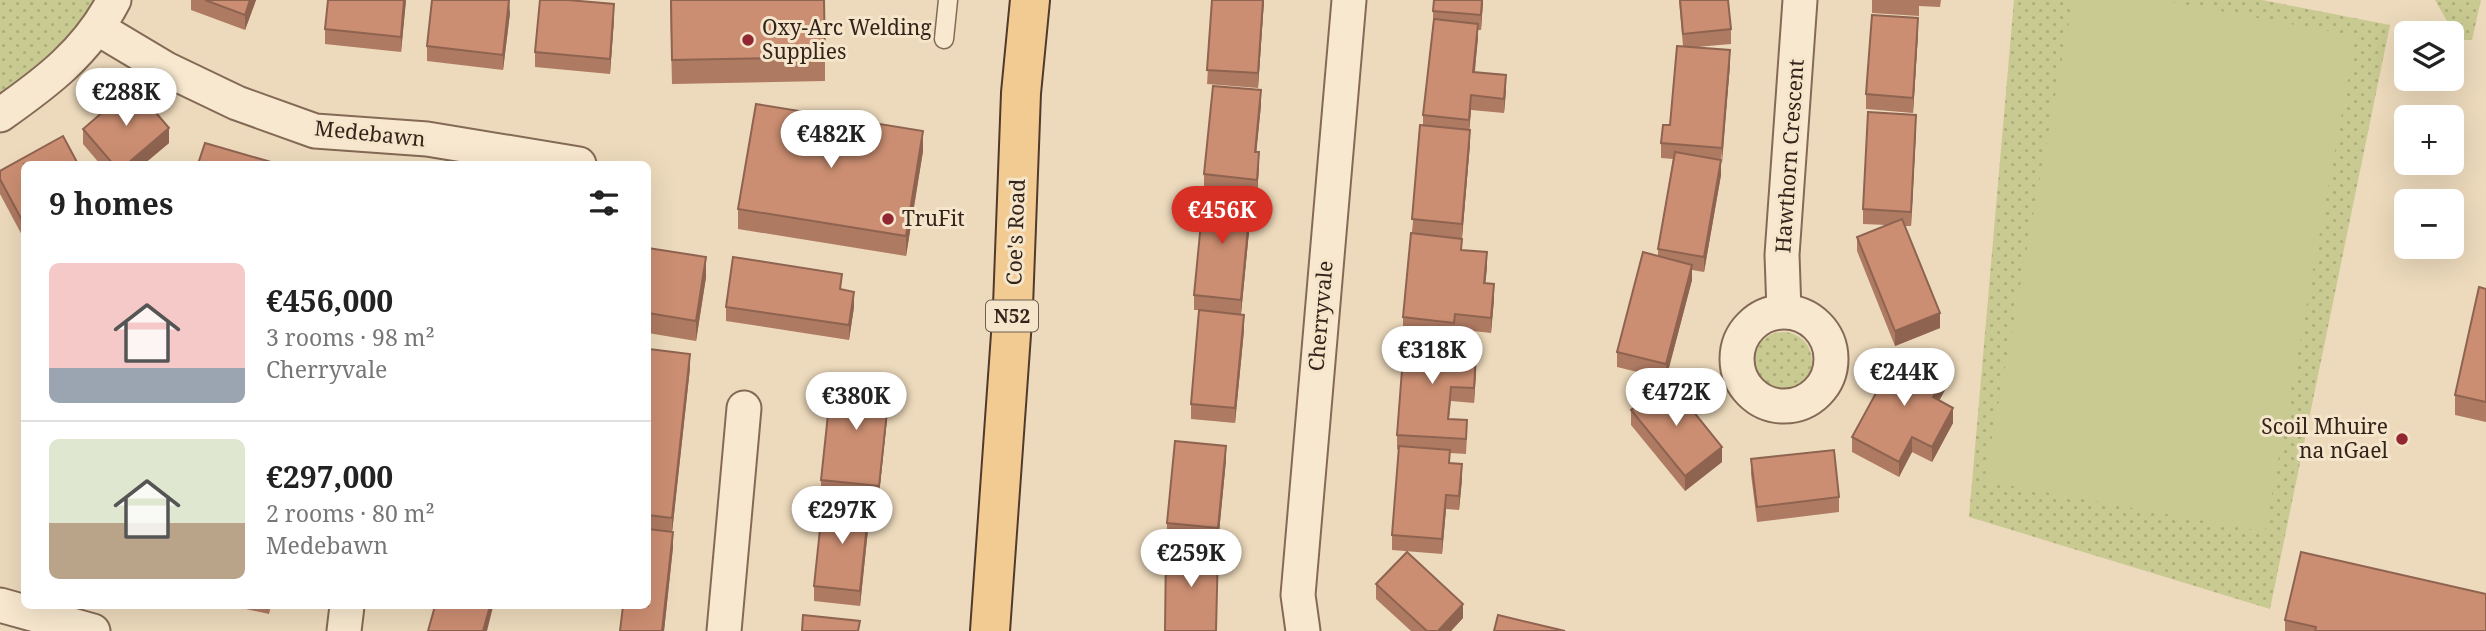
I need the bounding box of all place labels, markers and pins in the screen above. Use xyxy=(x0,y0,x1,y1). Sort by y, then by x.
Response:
place label: Oxy-Arc Welding Supplies xyxy=(762,13,932,65)
marker: Oxy-Arc Welding Supplies xyxy=(740,32,756,48)
pin: €288K xyxy=(77,68,175,128)
pin: €482K xyxy=(782,110,880,170)
pin: €456K xyxy=(1173,187,1271,246)
place label: TruFit xyxy=(902,204,965,232)
marker: TruFit xyxy=(880,211,896,227)
pin: €318K xyxy=(1383,326,1481,386)
pin: €244K xyxy=(1855,348,1953,408)
pin: €472K xyxy=(1627,368,1725,428)
pin: €380K xyxy=(807,372,905,432)
place label: Scoil Mhuire na nGael xyxy=(2261,412,2388,464)
marker: Scoil Mhuire na nGael xyxy=(2394,431,2410,447)
pin: €297K xyxy=(793,486,891,546)
pin: €259K xyxy=(1142,530,1240,589)

